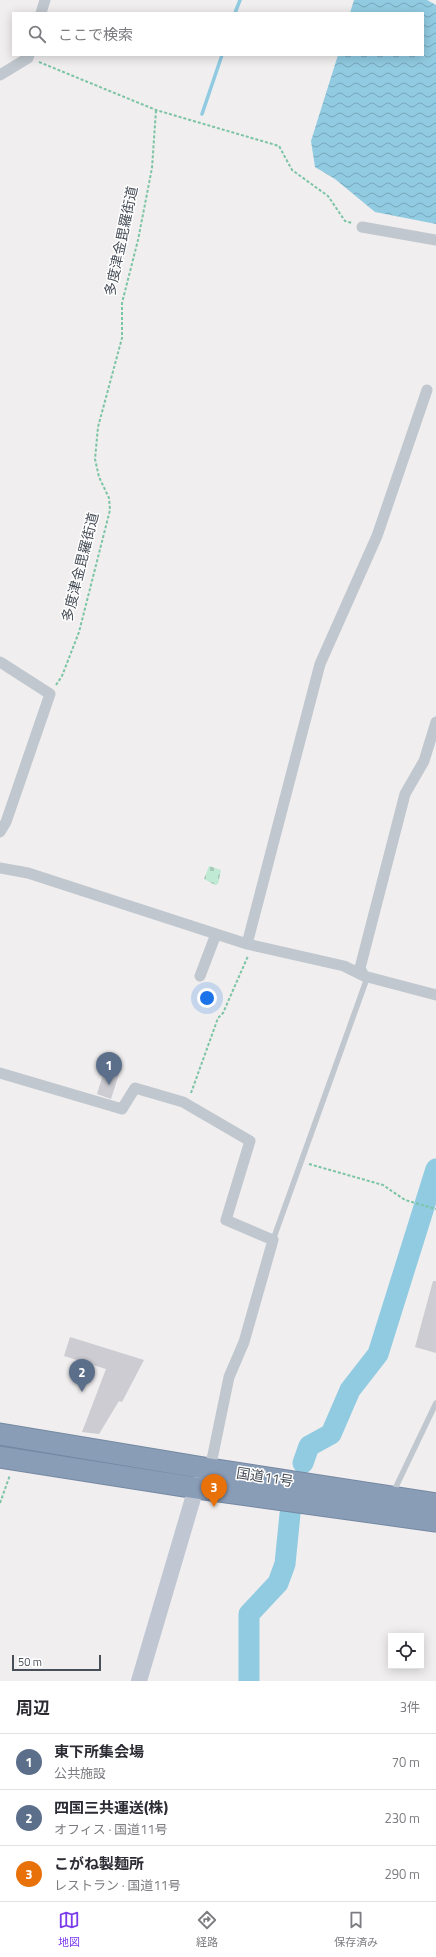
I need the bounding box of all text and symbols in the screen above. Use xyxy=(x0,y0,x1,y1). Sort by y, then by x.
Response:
search box xyxy=(12,12,424,56)
icon: search xyxy=(26,23,48,45)
text: ここで検索 xyxy=(58,23,133,46)
street label: 多度津金毘羅街道 xyxy=(99,184,142,298)
street label: 多度津金毘羅街道 xyxy=(56,510,103,624)
your location xyxy=(197,988,217,1008)
pin: 1 xyxy=(96,1052,122,1085)
pin: 2 xyxy=(69,1359,95,1392)
street label: 国道11号 xyxy=(235,1462,295,1491)
pin: 3 xyxy=(201,1474,227,1507)
map controls xyxy=(388,1633,424,1669)
button: locate xyxy=(388,1633,424,1669)
scale bar xyxy=(12,1653,101,1672)
text: 50 m xyxy=(18,1654,42,1670)
text: 周辺 xyxy=(16,1695,50,1721)
text: 3件 xyxy=(400,1697,420,1717)
text: 東下所集会場 xyxy=(54,1740,144,1763)
text: 1 xyxy=(25,1752,33,1772)
text: 70 m xyxy=(392,1752,420,1772)
text: 公共施設 xyxy=(54,1763,106,1783)
text: 四国三共運送(株) xyxy=(54,1796,168,1819)
text: 2 xyxy=(25,1808,33,1828)
text: 230 m xyxy=(384,1808,420,1828)
text: オフィス · 国道11号 xyxy=(54,1819,168,1839)
text: こがね製麺所 xyxy=(54,1852,144,1875)
text: 3 xyxy=(25,1864,33,1884)
text: 290 m xyxy=(384,1864,420,1884)
text: レストラン · 国道11号 xyxy=(54,1875,181,1895)
tab: 地図 xyxy=(58,1909,80,1950)
tab: 経路 xyxy=(196,1909,218,1950)
tab: 保存済み xyxy=(334,1909,378,1950)

